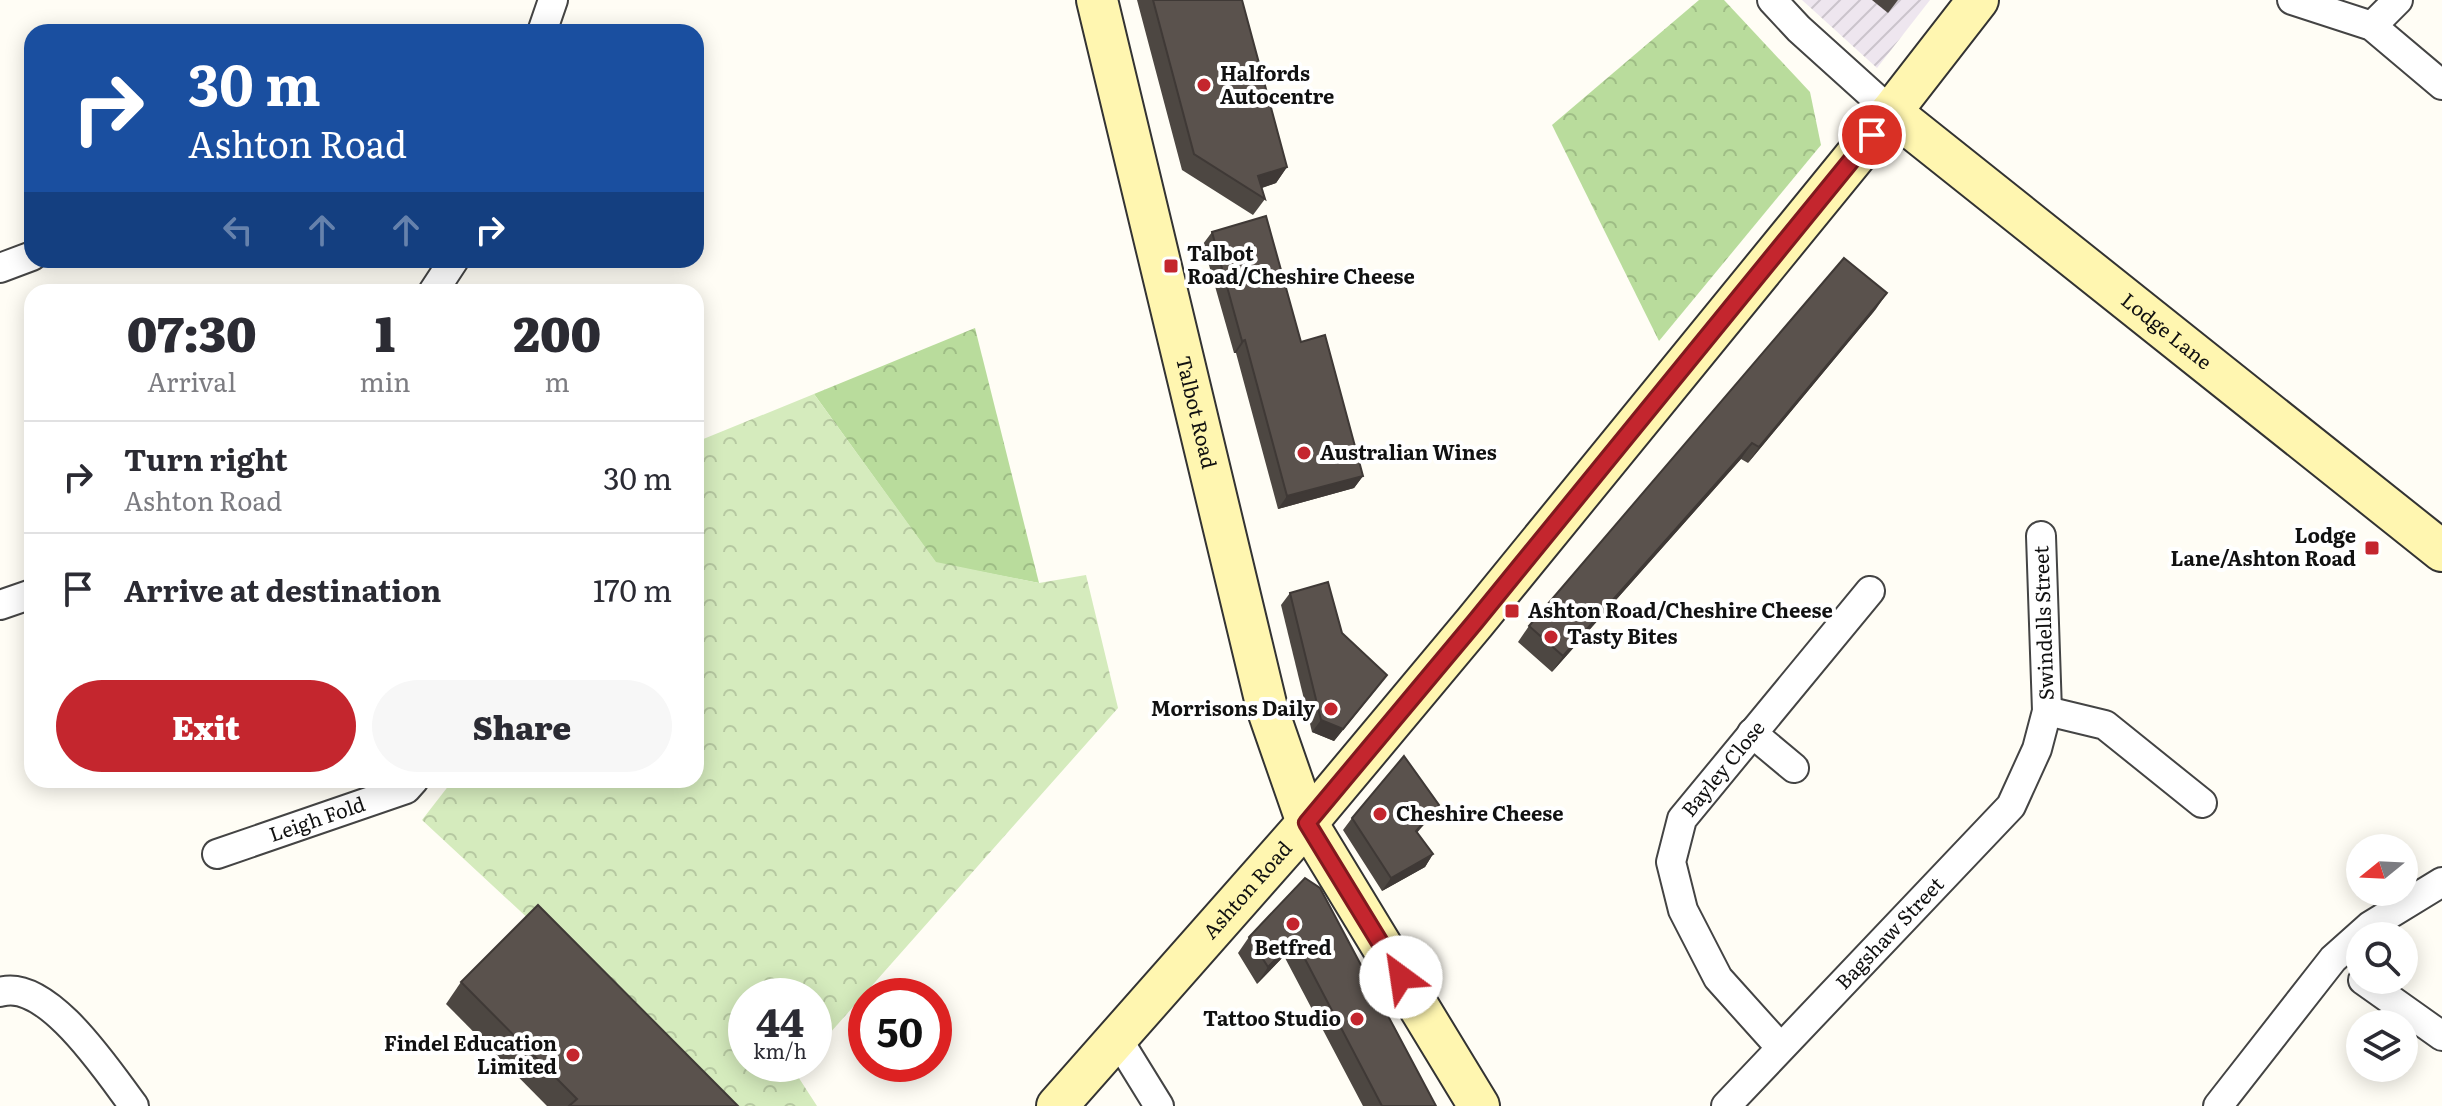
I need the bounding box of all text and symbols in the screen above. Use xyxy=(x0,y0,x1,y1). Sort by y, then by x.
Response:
text: 30 m xyxy=(188,40,321,123)
icon: right xyxy=(56,56,160,160)
place label: Halfords Autocentre xyxy=(1220,57,1334,110)
marker: Halfords Autocentre xyxy=(1195,76,1213,94)
pin xyxy=(1838,101,1906,169)
icon: arrive xyxy=(1850,113,1894,157)
text: Ashton Road xyxy=(188,116,407,169)
icon: left xyxy=(216,208,260,252)
icon: ahead xyxy=(300,208,344,252)
icon: ahead xyxy=(384,208,428,252)
icon: right xyxy=(468,208,512,252)
place label: Talbot Road/Cheshire Cheese xyxy=(1187,237,1415,290)
marker: Talbot Road/Cheshire Cheese xyxy=(1162,257,1180,275)
street label: Lodge Lane xyxy=(2116,284,2219,375)
text: 07:30 xyxy=(127,296,257,367)
text: 1 xyxy=(375,296,395,367)
text: 200 xyxy=(513,296,601,367)
street label: Talbot Road xyxy=(1170,352,1226,471)
text: Arrival xyxy=(147,361,236,400)
text: min xyxy=(359,361,411,400)
text: m xyxy=(545,361,570,400)
text: Turn right xyxy=(124,436,288,480)
place label: Australian Wines xyxy=(1320,436,1497,466)
marker: Australian Wines xyxy=(1295,444,1313,462)
icon: right xyxy=(56,455,100,499)
text: 30 m xyxy=(603,455,672,499)
text: Ashton Road xyxy=(124,480,282,519)
place label: Lodge Lane/Ashton Road xyxy=(2171,519,2356,572)
marker: Lodge Lane/Ashton Road xyxy=(2363,539,2381,557)
street label: Swindells Street xyxy=(2024,545,2060,701)
icon: arrive xyxy=(56,567,100,611)
text: Arrive at destination xyxy=(124,567,441,611)
text: 170 m xyxy=(593,567,672,611)
place label: Ashton Road/Cheshire Cheese xyxy=(1528,594,1833,624)
marker: Ashton Road/Cheshire Cheese xyxy=(1503,602,1521,620)
place label: Tasty Bites xyxy=(1567,620,1677,650)
marker: Tasty Bites xyxy=(1542,628,1560,646)
button: Exit xyxy=(56,680,356,772)
button: Share xyxy=(372,680,672,772)
place label: Morrisons Daily xyxy=(1151,692,1316,722)
marker: Morrisons Daily xyxy=(1322,700,1340,718)
street label: Bayley Close xyxy=(1673,713,1771,822)
street label: Leigh Fold xyxy=(265,787,369,848)
place label: Cheshire Cheese xyxy=(1396,797,1564,827)
marker: Cheshire Cheese xyxy=(1371,805,1389,823)
street label: Ashton Road xyxy=(1195,833,1298,944)
north arrow xyxy=(2346,834,2418,906)
map controls xyxy=(2346,834,2418,1082)
street label: Bagshaw Street xyxy=(1827,869,1949,995)
marker: Betfred xyxy=(1284,915,1302,933)
button: search xyxy=(2346,922,2418,994)
place label: Betfred xyxy=(1254,931,1332,961)
position arrow xyxy=(1359,935,1443,1019)
speed limit sign: 50 xyxy=(848,978,952,1082)
text: 44 xyxy=(756,990,804,1049)
place label: Tattoo Studio xyxy=(1203,1002,1341,1032)
marker: Tattoo Studio xyxy=(1348,1010,1366,1028)
button: layers xyxy=(2346,1010,2418,1082)
place label: Findel Education Limited xyxy=(384,1027,557,1080)
text: km/h xyxy=(753,1035,807,1065)
marker: Findel Education Limited xyxy=(564,1046,582,1064)

